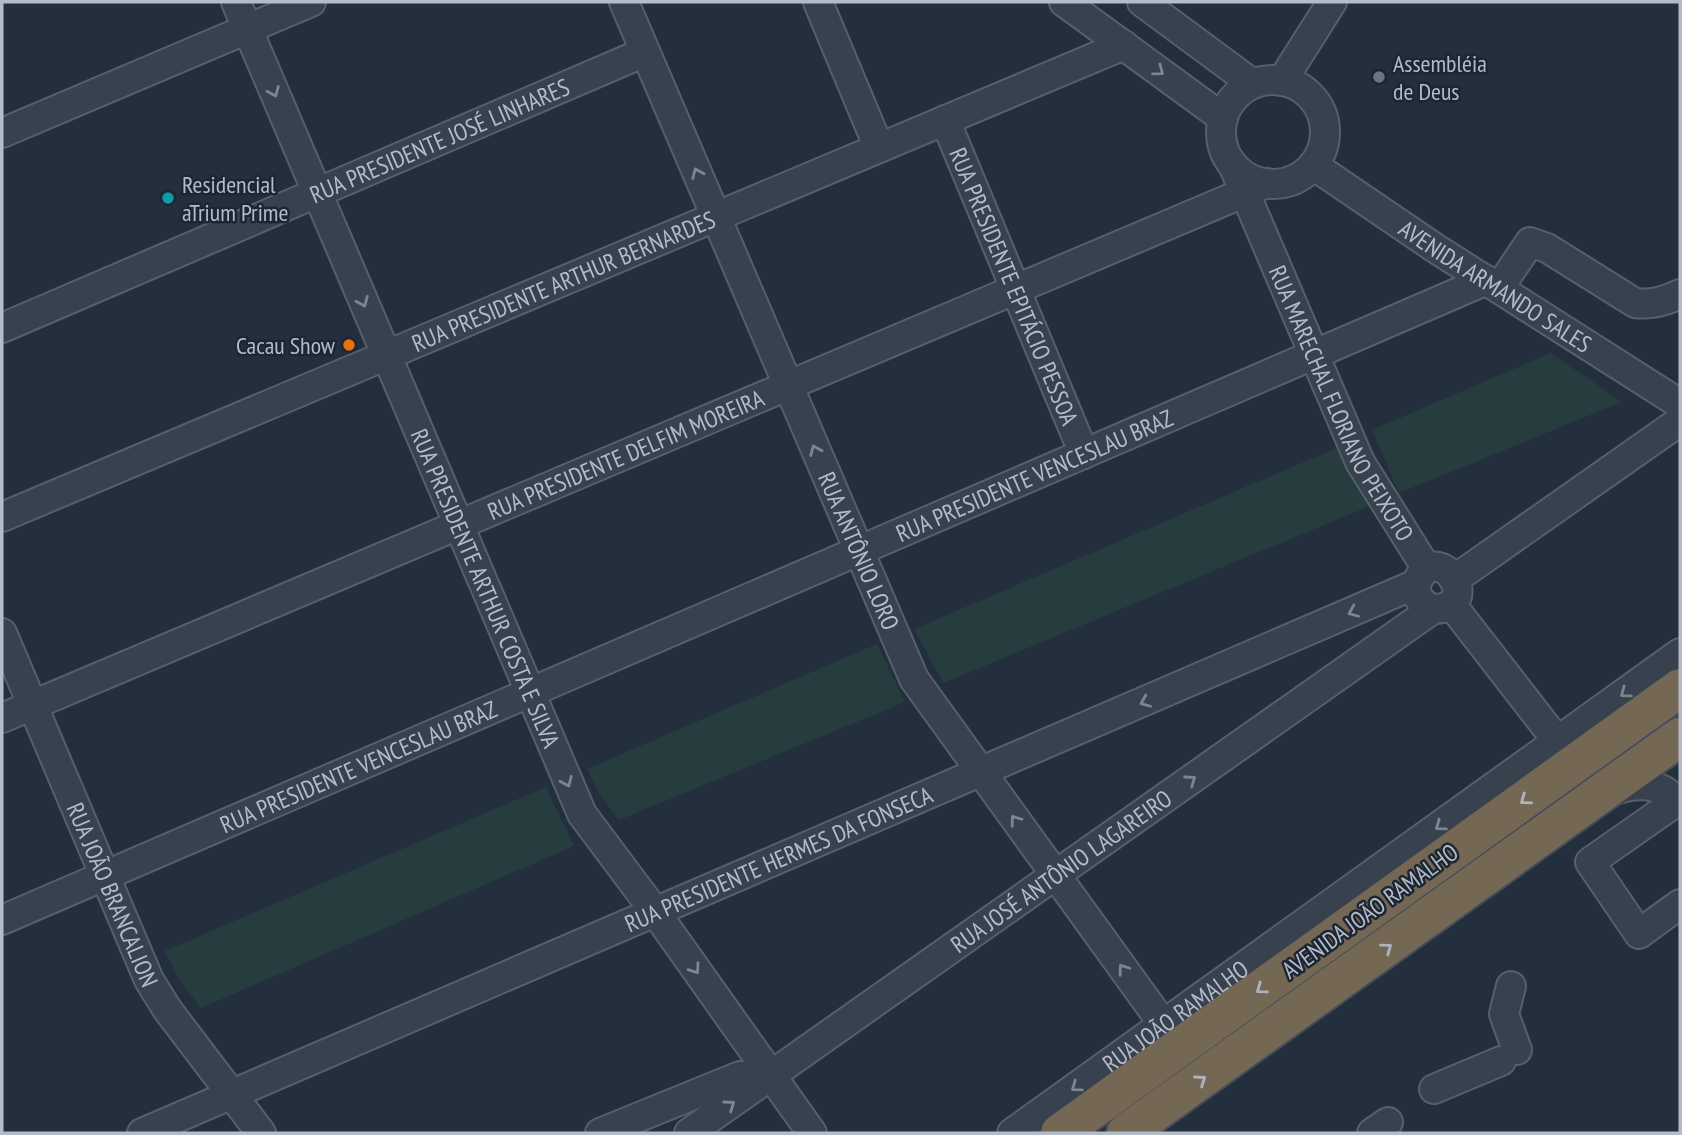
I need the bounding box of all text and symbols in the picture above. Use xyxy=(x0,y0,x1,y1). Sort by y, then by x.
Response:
place label: Assembléia de Deus xyxy=(1393,48,1487,107)
one-way arrow xyxy=(1151,62,1164,75)
marker: Assembléia de Deus xyxy=(1371,69,1387,85)
street label: RUA PRESIDENTE JOSÉ LINHARES xyxy=(305,71,574,210)
one-way arrow xyxy=(266,85,280,98)
street label: RUA PRESIDENTE EPITÁCIO PESSOA xyxy=(943,143,1086,430)
one-way arrow xyxy=(691,168,705,180)
place label: Residencial aTrium Prime xyxy=(182,169,288,228)
marker: Residencial aTrium Prime xyxy=(160,190,176,206)
street label: RUA PRESIDENTE ARTHUR BERNARDES xyxy=(407,203,720,358)
street label: AVENIDA ARMANDO SALES xyxy=(1393,213,1598,359)
street label: RUA MARECHAL FLORIANO PEIXOTO xyxy=(1262,261,1421,547)
one-way arrow xyxy=(355,294,369,307)
place label: Cacau Show xyxy=(236,330,336,361)
marker: Cacau Show xyxy=(341,337,357,353)
street label: RUA PRESIDENTE DELFIM MOREIRA xyxy=(483,382,769,526)
street label: RUA PRESIDENTE VENCESLAU BRAZ xyxy=(891,402,1177,548)
street label: RUA PRESIDENTE ARTHUR COSTA E SILVA xyxy=(404,424,568,753)
one-way arrow xyxy=(809,445,823,457)
street label: RUA ANTÔNIO LORO xyxy=(812,467,907,635)
one-way arrow xyxy=(1348,604,1361,618)
one-way arrow xyxy=(1620,685,1633,697)
street label: RUA PRESIDENTE VENCESLAU BRAZ xyxy=(215,693,502,840)
one-way arrow xyxy=(1139,694,1152,708)
one-way arrow xyxy=(559,775,573,787)
one-way arrow xyxy=(1183,776,1196,788)
street label: RUA PRESIDENTE HERMES DA FONSECA xyxy=(620,779,938,939)
street label: RUA JOSÉ ANTÔNIO LAGAREIRO xyxy=(944,782,1178,960)
one-way arrow xyxy=(1520,792,1533,804)
street label: RUA JOÃO BRANCALION xyxy=(60,798,166,991)
one-way arrow xyxy=(1011,816,1023,828)
one-way arrow xyxy=(1435,818,1448,830)
street label: AVENIDA JOÃO RAMALHO xyxy=(1276,837,1464,985)
one-way arrow xyxy=(1379,943,1392,956)
street label: RUA JOÃO RAMALHO xyxy=(1096,953,1254,1079)
one-way arrow xyxy=(687,961,699,974)
one-way arrow xyxy=(1119,964,1132,977)
one-way arrow xyxy=(1256,981,1269,994)
one-way arrow xyxy=(1193,1075,1206,1088)
one-way arrow xyxy=(1071,1079,1084,1091)
one-way arrow xyxy=(722,1101,735,1113)

